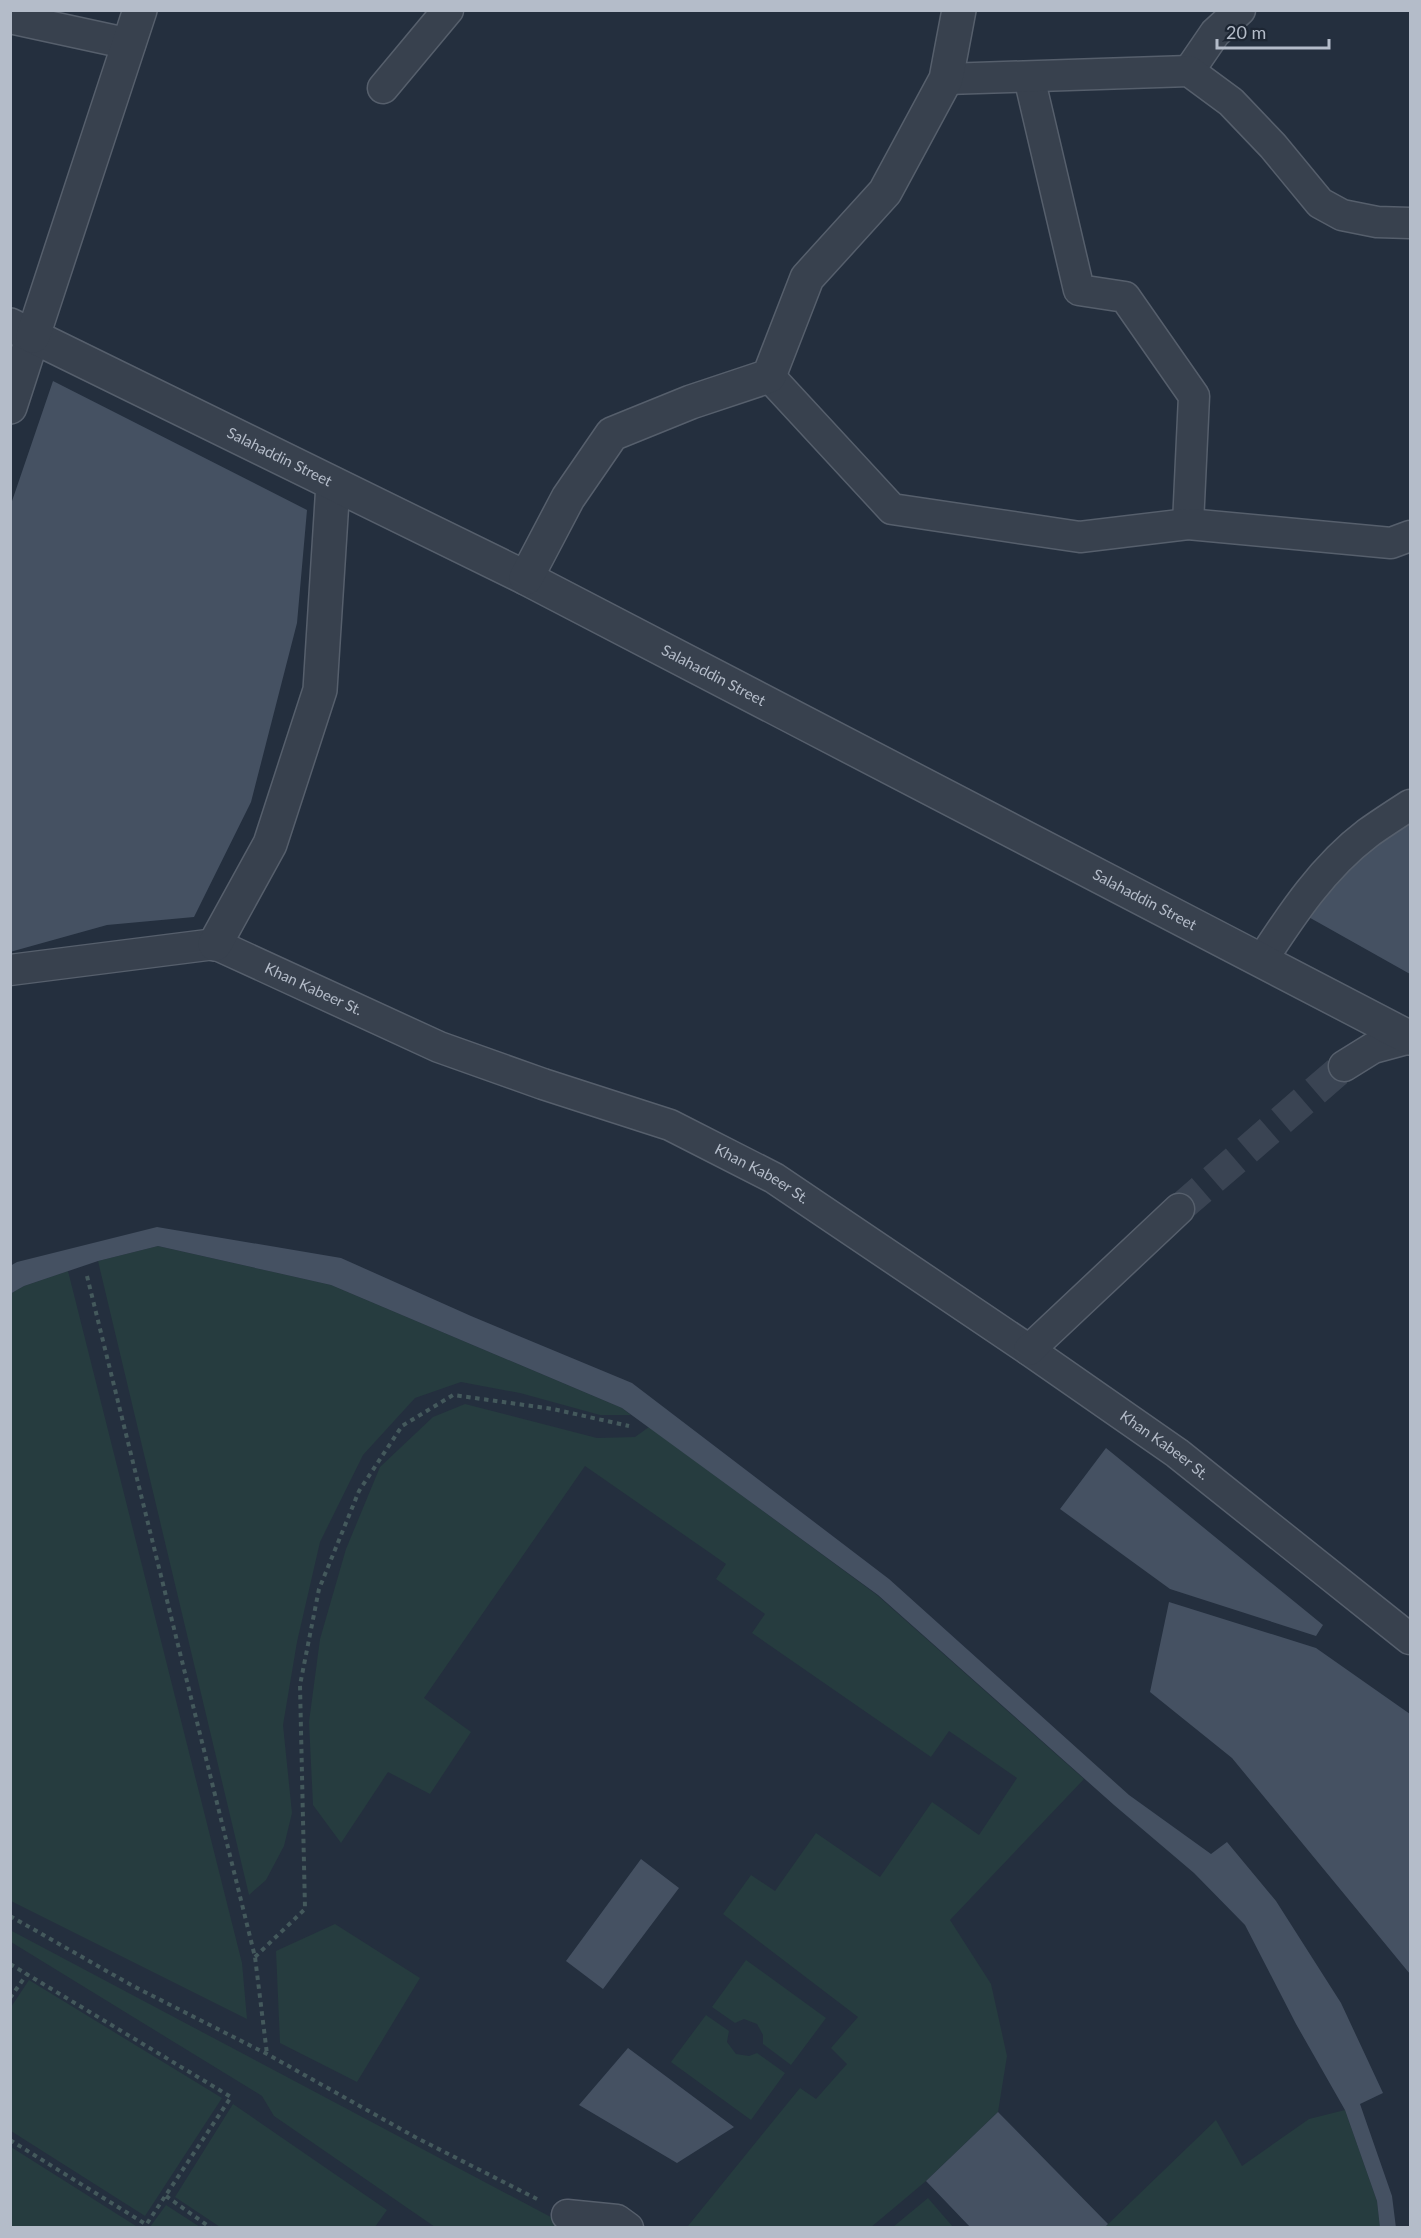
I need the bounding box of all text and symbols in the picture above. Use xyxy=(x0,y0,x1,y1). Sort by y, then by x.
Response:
scale bar xyxy=(1217,12,1330,50)
text: 20 m xyxy=(1226,21,1266,43)
street label: Salahaddin Street xyxy=(224,423,336,490)
street label: Salahaddin Street xyxy=(659,640,769,709)
street label: Salahaddin Street xyxy=(1090,865,1201,934)
street label: Khan Kabeer St. xyxy=(262,958,365,1019)
street label: Khan Kabeer St. xyxy=(712,1139,813,1207)
street label: Khan Kabeer St. xyxy=(1117,1406,1213,1483)

